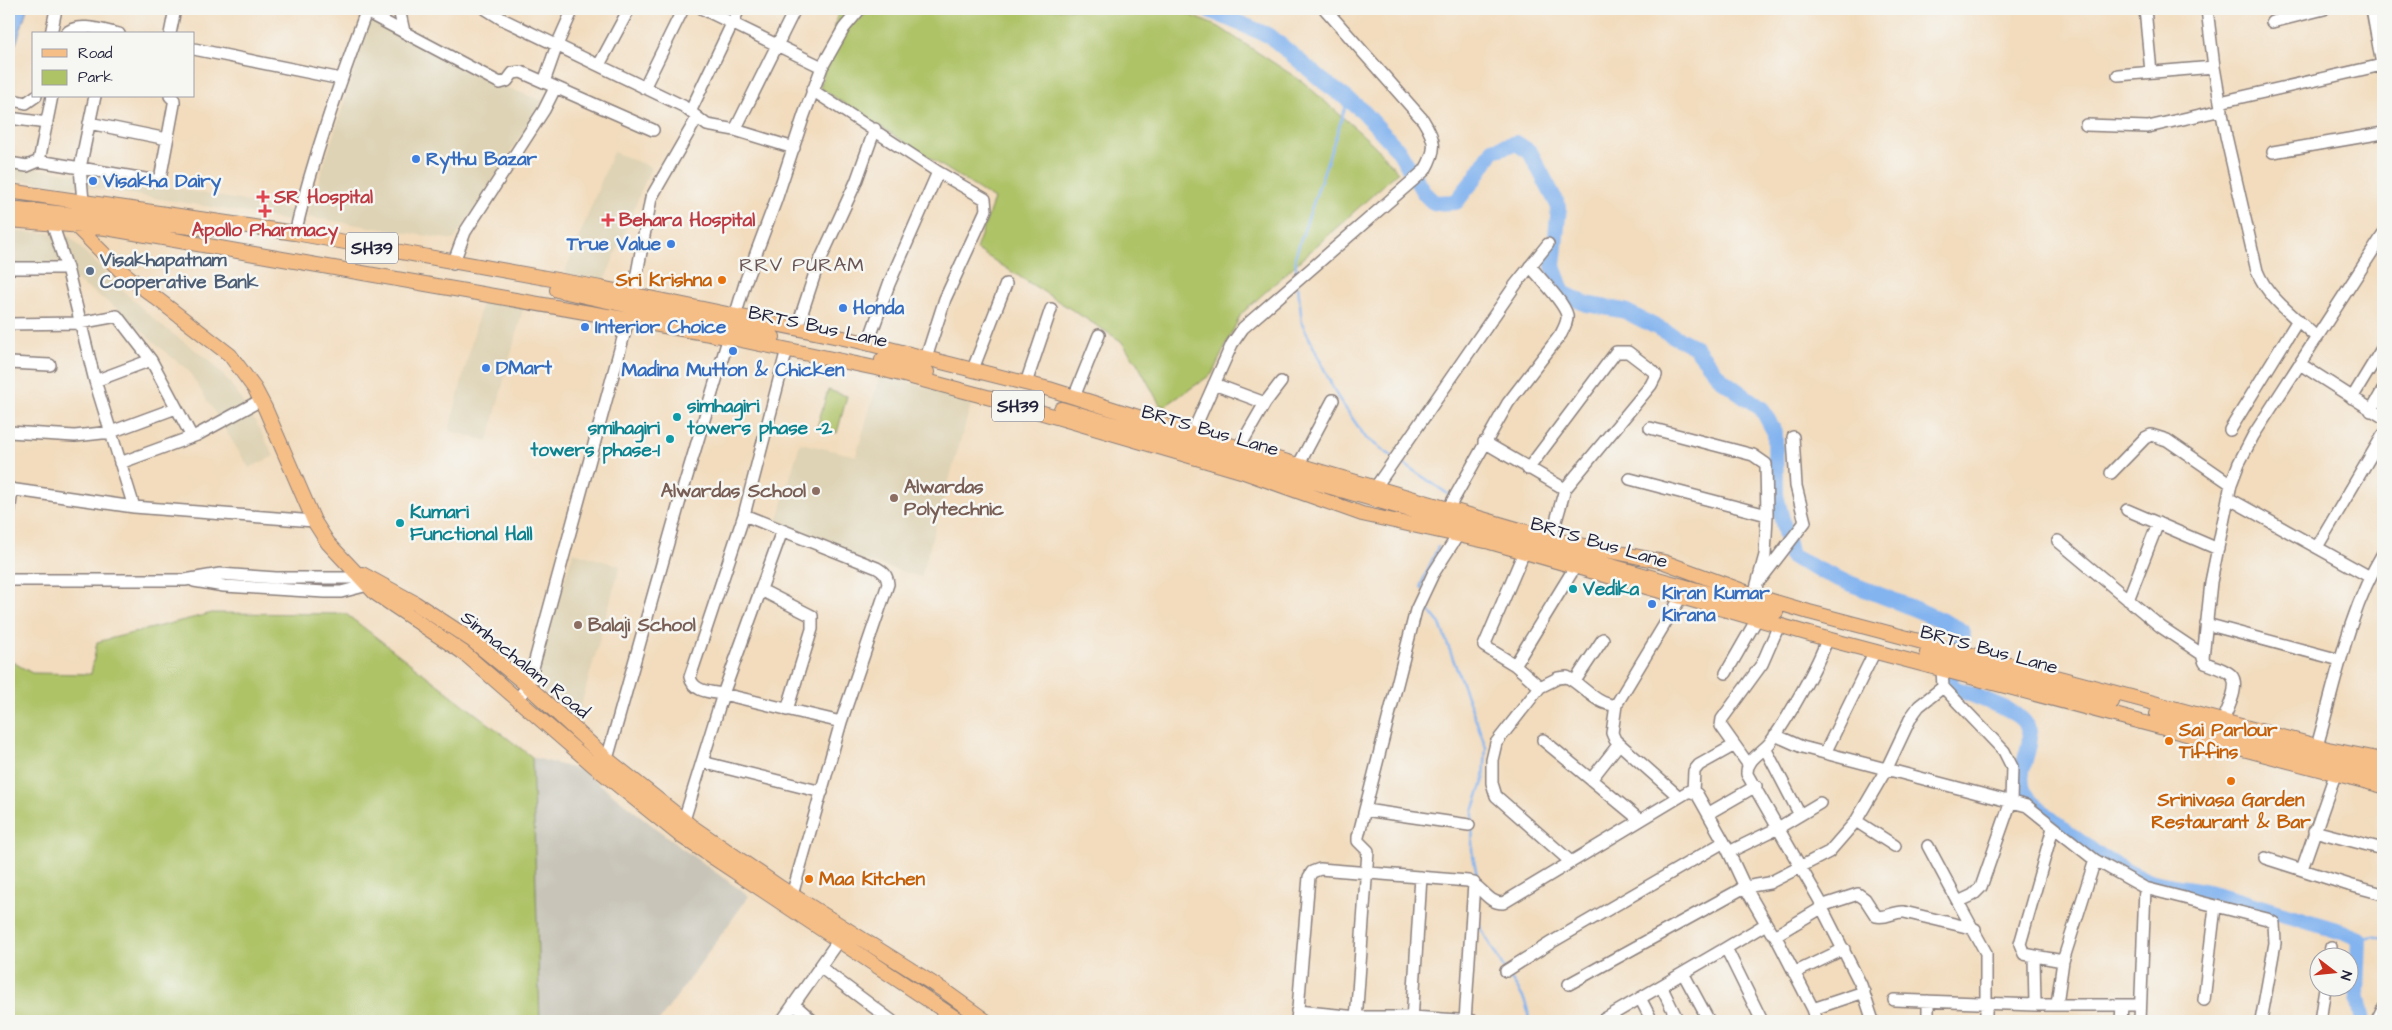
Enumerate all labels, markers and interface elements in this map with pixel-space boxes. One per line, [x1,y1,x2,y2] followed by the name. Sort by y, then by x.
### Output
[32,32,195,98] legend
[78,43,113,64] text: Road
[78,67,113,88] text: Park
[426,146,538,174] place label: Rythu Bazar
[410,153,422,165] marker: Rythu Bazar
[102,168,222,196] place label: Visakha Dairy
[87,175,99,187] marker: Visakha Dairy
[273,184,373,211] place label: SR Hospital
[256,190,270,204] marker: SR Hospital
[259,205,271,217] marker: Apollo Pharmacy
[619,207,755,234] place label: Behara Hospital
[601,213,615,227] marker: Behara Hospital
[192,217,339,245] place label: Apollo Pharmacy
[566,231,662,258] place label: True Value
[346,232,398,264] road number: SH39
[665,238,677,250] marker: True Value
[99,247,259,296] place label: Visakhapatnam Cooperative Bank
[739,251,865,279] district label: RRV PURAM
[84,265,96,277] marker: Visakhapatnam Cooperative Bank
[615,267,712,294] place label: Sri Krishna
[716,274,728,286] marker: Sri Krishna
[853,295,904,322] place label: Honda
[746,299,890,355] street label: BRTS Bus Lane
[837,302,849,314] marker: Honda
[595,314,727,341] place label: Interior Choice
[579,321,591,333] marker: Interior Choice
[727,345,739,357] marker: Madina Mutton & Chicken
[496,355,552,382] place label: DMart
[622,357,845,384] place label: Madina Mutton & Chicken
[480,362,492,374] marker: DMart
[992,391,1044,422] road number: SH39
[686,393,833,442] place label: simhagiri towers phase -2
[1138,399,1282,463] street label: BRTS Bus Lane
[671,411,683,423] marker: simhagiri towers phase -2
[530,415,661,464] place label: smihagiri towers phase-1
[664,433,676,445] marker: smihagiri towers phase-1
[904,474,1004,524] place label: Alwardas Polytechnic
[661,478,806,505] place label: Alwardas School
[810,485,822,497] marker: Alwardas School
[888,492,900,504] marker: Alwardas Polytechnic
[410,499,532,548] place label: Kumari Functional Hall
[1527,511,1671,575] street label: BRTS Bus Lane
[394,517,406,529] marker: Kumari Functional Hall
[1582,576,1639,603] place label: Vedika
[1662,580,1770,629] place label: Kiran Kumar Kirana
[1567,583,1579,595] marker: Vedika
[1646,598,1658,610] marker: Kiran Kumar Kirana
[455,605,595,726] street label: Simhachalam Road
[588,612,696,639] place label: Balaji School
[572,619,584,631] marker: Balaji School
[1917,619,2061,681] street label: BRTS Bus Lane
[2178,717,2278,766] place label: Sai Parlour Tiffins
[2163,735,2175,747] marker: Sai Parlour Tiffins
[2225,775,2237,787] marker: Srinivasa Garden Restaurant & Bar
[2151,787,2311,836] place label: Srinivasa Garden Restaurant & Bar
[819,866,925,893] place label: Maa Kitchen
[803,873,815,885] marker: Maa Kitchen
[2310,948,2360,998] north arrow
[2335,968,2356,982] text: N

